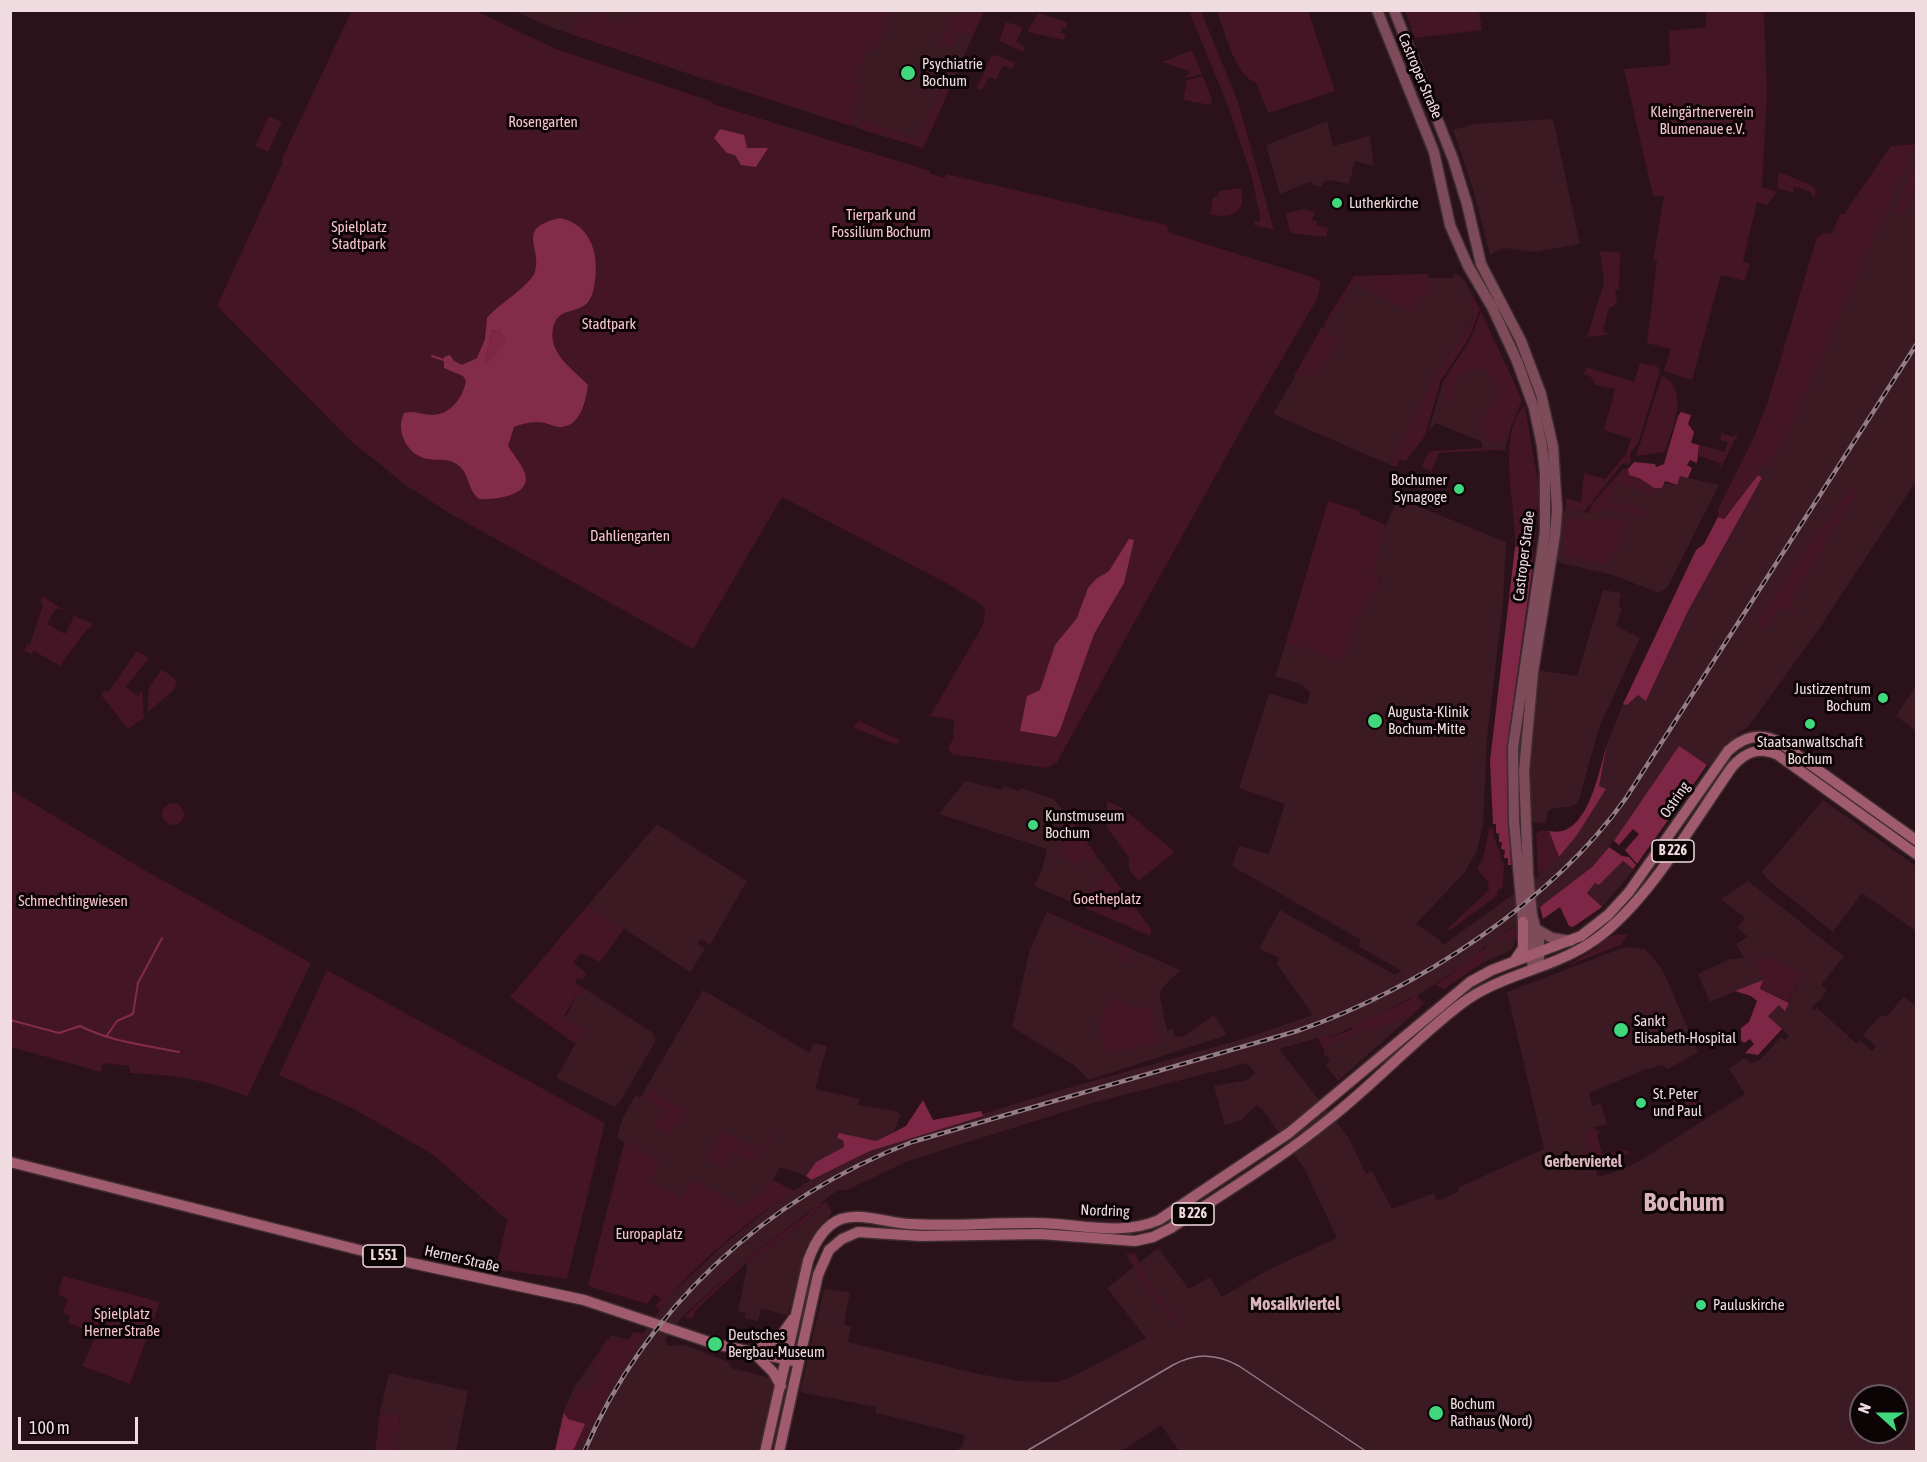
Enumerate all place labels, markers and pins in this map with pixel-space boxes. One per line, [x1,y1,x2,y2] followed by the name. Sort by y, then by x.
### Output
[922,55,983,90] place label: Psychiatrie Bochum
[899,64,917,82] marker: Psychiatrie Bochum
[1349,194,1419,212] place label: Lutherkirche
[1330,196,1344,210] marker: Lutherkirche
[1391,471,1447,506] place label: Bochumer Synagoge
[1452,482,1466,496] marker: Bochumer Synagoge
[1794,680,1871,715] place label: Justizzentrum Bochum
[1876,691,1890,705] marker: Justizzentrum Bochum
[1388,703,1469,738] place label: Augusta-Klinik Bochum-Mitte
[1366,712,1384,730] marker: Augusta-Klinik Bochum-Mitte
[1803,717,1817,731] marker: Staatsanwaltschaft Bochum
[1757,733,1863,768] place label: Staatsanwaltschaft Bochum
[1045,807,1125,842] place label: Kunstmuseum Bochum
[1026,818,1040,832] marker: Kunstmuseum Bochum
[1634,1012,1736,1047] place label: Sankt Elisabeth-Hospital
[1612,1021,1630,1039] marker: Sankt Elisabeth-Hospital
[1653,1085,1702,1120] place label: St. Peter und Paul
[1634,1096,1648,1110] marker: St. Peter und Paul
[1713,1296,1784,1314] place label: Pauluskirche
[1694,1298,1708,1312] marker: Pauluskirche
[728,1326,825,1361] place label: Deutsches Bergbau-Museum
[706,1335,724,1353] marker: Deutsches Bergbau-Museum
[1450,1395,1532,1430] place label: Bochum Rathaus (Nord)
[1427,1404,1445,1422] marker: Bochum Rathaus (Nord)

